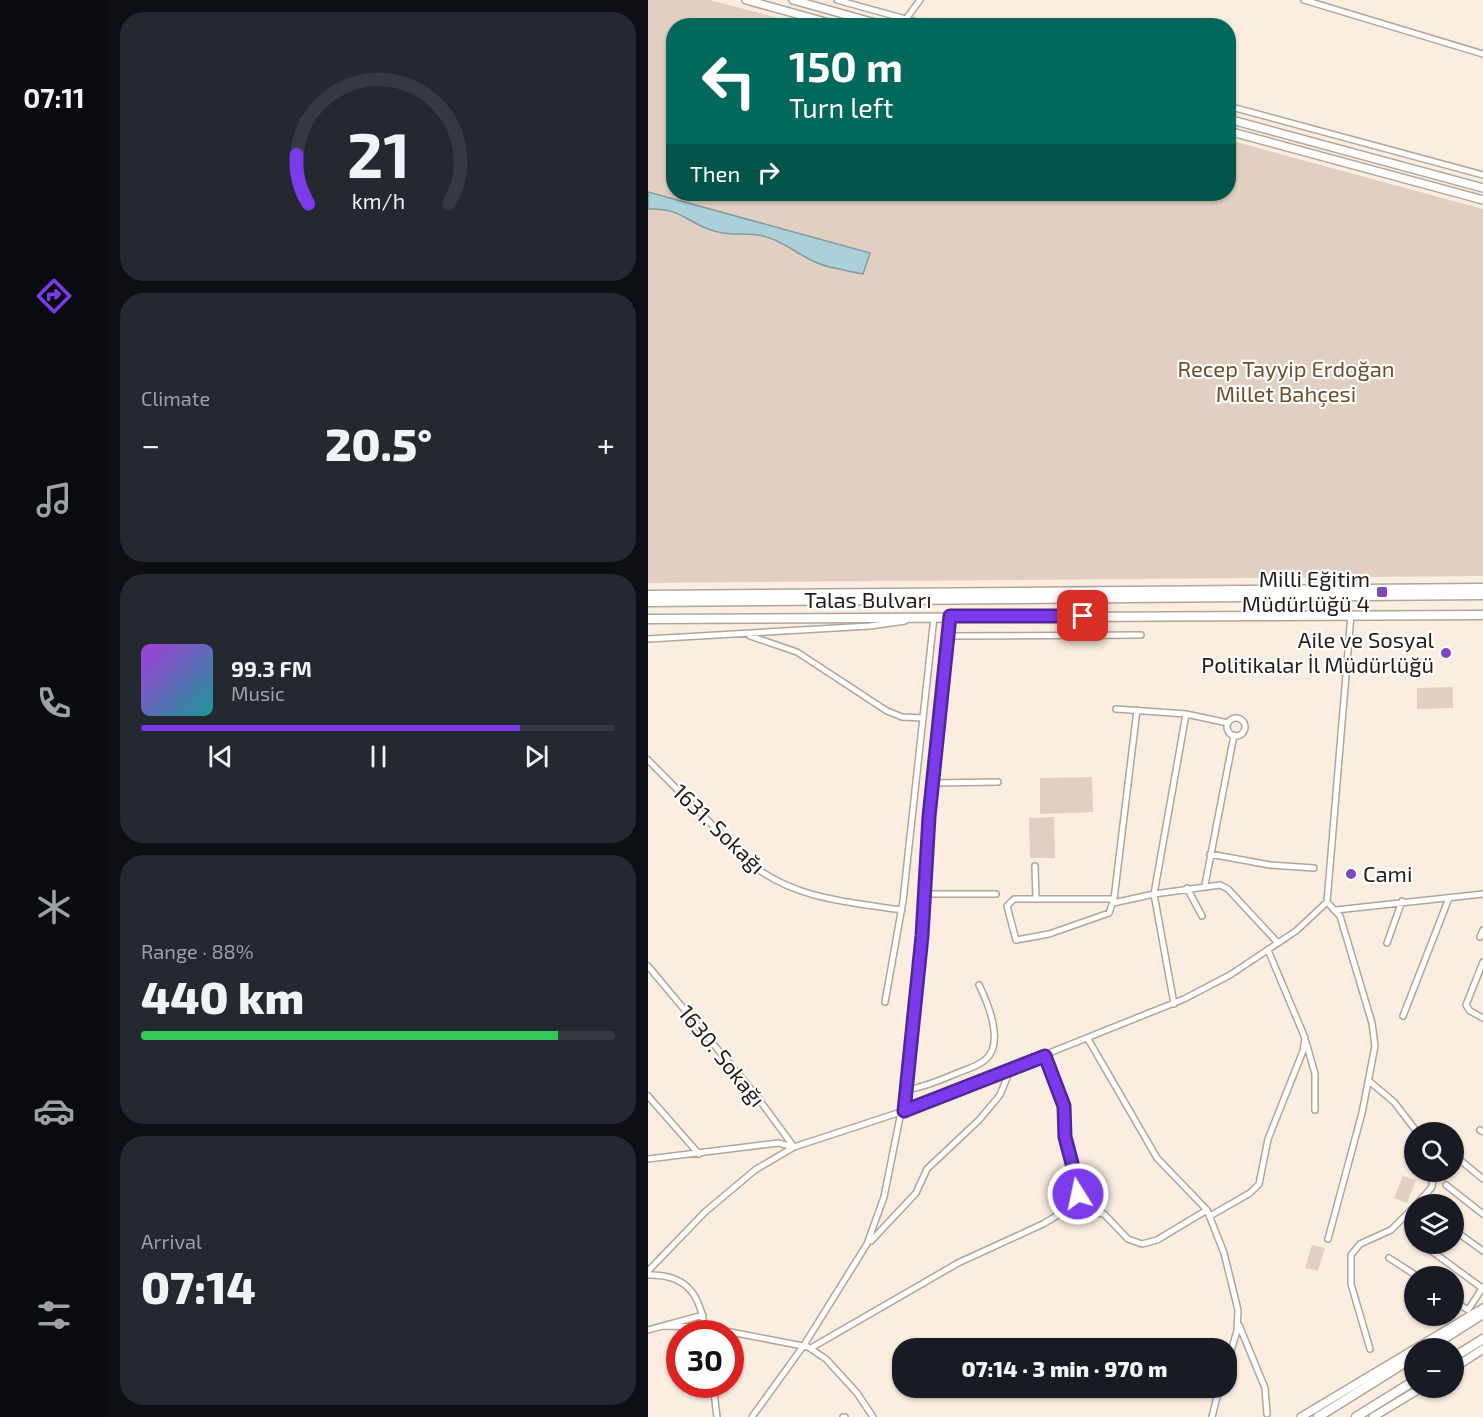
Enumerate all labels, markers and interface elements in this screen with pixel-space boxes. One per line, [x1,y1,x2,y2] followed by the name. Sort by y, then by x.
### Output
[789,40,903,90] text: 150 m
[690,42,768,120] icon: left
[23,81,85,113] text: 07:11
[789,91,893,123] text: Turn left
[346,116,410,191] text: 21
[752,156,785,189] icon: right
[690,160,740,186] text: Then
[351,188,405,213] text: km/h
[33,275,75,317] icon: directions
[1177,355,1395,408] park label: Recep Tayyip Erdoğan Millet Bahçesi
[141,386,210,410] text: Climate
[325,416,432,470] text: 20.5°
[141,424,160,464] text: −
[597,424,615,464] text: +
[33,479,75,521] icon: music
[1242,565,1370,616] place label: Milli Eğitim Müdürlüğü 4
[1375,585,1389,599] marker: Milli Eğitim Müdürlüğü 4
[804,586,932,612] street label: Talas Bulvarı
[1057,590,1108,641] pin
[1066,599,1099,632] icon: arrive
[1201,626,1434,677] place label: Aile ve Sosyal Politikalar İl Müdürlüğü
[1439,646,1453,660] marker: Aile ve Sosyal Politikalar İl Müdürlüğü
[231,655,312,681] text: 99.3 FM
[231,681,285,705] text: Music
[33,682,75,724] icon: phone
[204,740,237,773] icon: previous
[362,740,395,773] icon: pause
[520,740,553,773] icon: next
[668,778,771,879] street label: 1631. Sokağı
[1363,860,1412,886] place label: Cami
[1344,867,1358,881] marker: Cami
[33,886,75,928] icon: climate
[141,939,254,963] text: Range · 88%
[141,969,304,1023] text: 440 km
[674,1000,771,1111] street label: 1630. Sokağı
[33,1090,75,1132] icon: car
[1404,1122,1464,1398] map controls
[1404,1122,1464,1182] button: search
[1046,1162,1110,1226] position arrow
[1404,1194,1464,1254] button: layers
[141,1229,202,1253] text: Arrival
[141,1259,256,1313] text: 07:14
[1404,1266,1464,1326] button: +
[33,1294,75,1336] icon: filters
[666,1320,744,1398] speed limit sign: 30
[1404,1338,1464,1398] button: −
[961,1355,1168,1381] text: 07:14 · 3 min · 970 m

